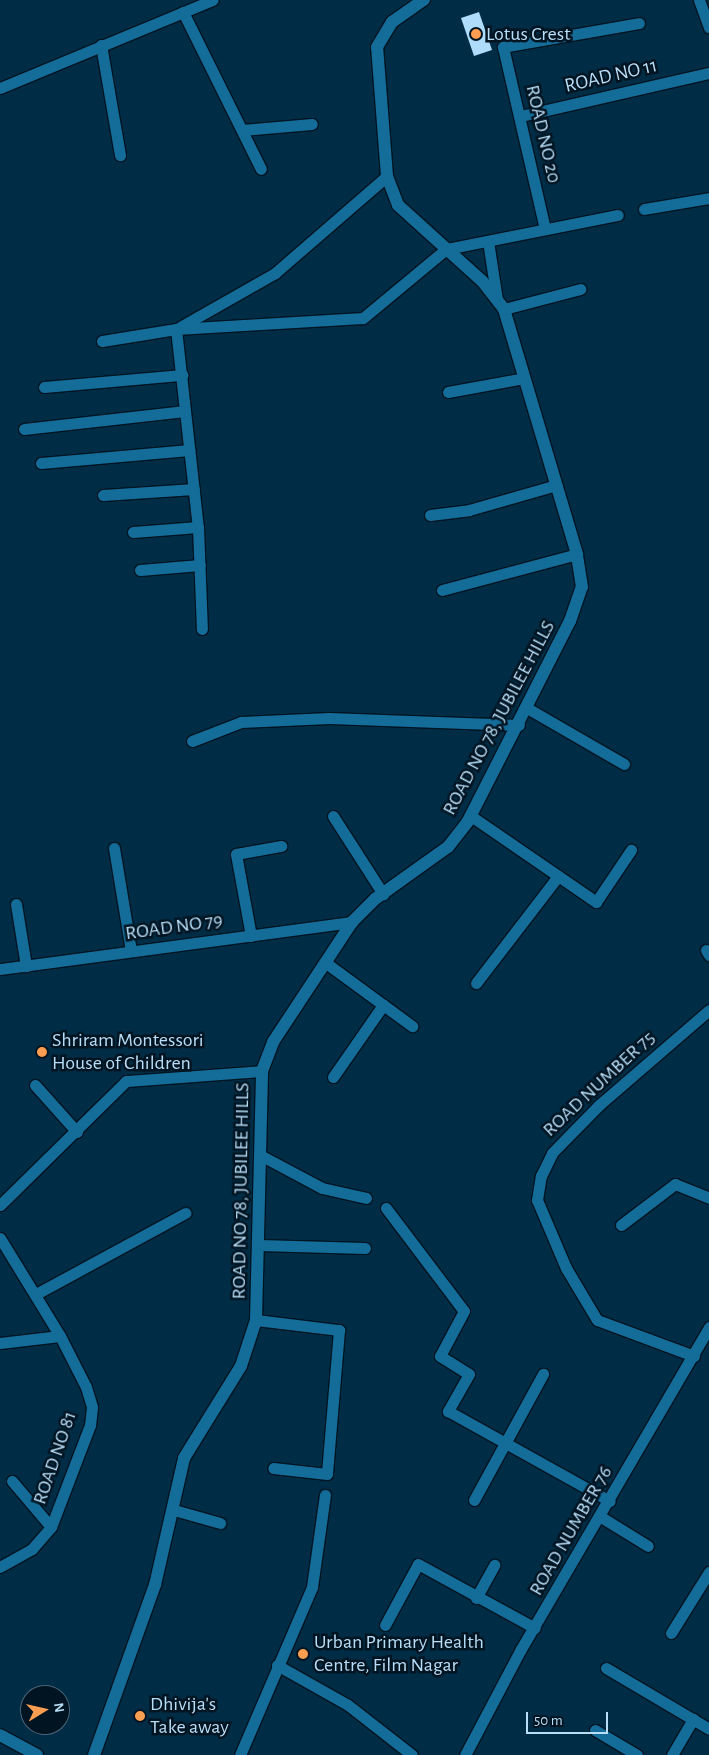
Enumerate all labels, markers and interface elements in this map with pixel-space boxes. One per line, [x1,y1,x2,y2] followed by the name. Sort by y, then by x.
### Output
[486,22,571,46] place label: Lotus Crest
[470,28,482,40] marker: Lotus Crest
[562,54,660,98] street label: ROAD NO 11
[520,83,566,185] street label: ROAD NO 20
[437,617,561,819] street label: ROAD NO 78, JUBILEE HILLS
[124,908,224,946] street label: ROAD NO 79
[538,1026,660,1142] street label: ROAD NUMBER 75
[52,1028,204,1075] place label: Shriram Montessori House of Children
[36,1046,48,1058] marker: Shriram Montessori House of Children
[227,1082,255,1300] street label: ROAD NO 78, JUBILEE HILLS
[28,1408,82,1508] street label: ROAD NO 81
[524,1462,618,1600] street label: ROAD NUMBER 76
[314,1630,484,1677] place label: Urban Primary Health Centre, Film Nagar
[296,1647,310,1661] marker: Urban Primary Health Centre, Film Nagar
[20,1685,70,1735] north arrow
[150,1692,229,1739] place label: Dhivija's Take away
[51,1702,67,1714] text: N
[529,1702,612,1734] scale bar
[134,1710,146,1722] marker: Dhivija's Take away
[534,1713,563,1728] text: 50 m

